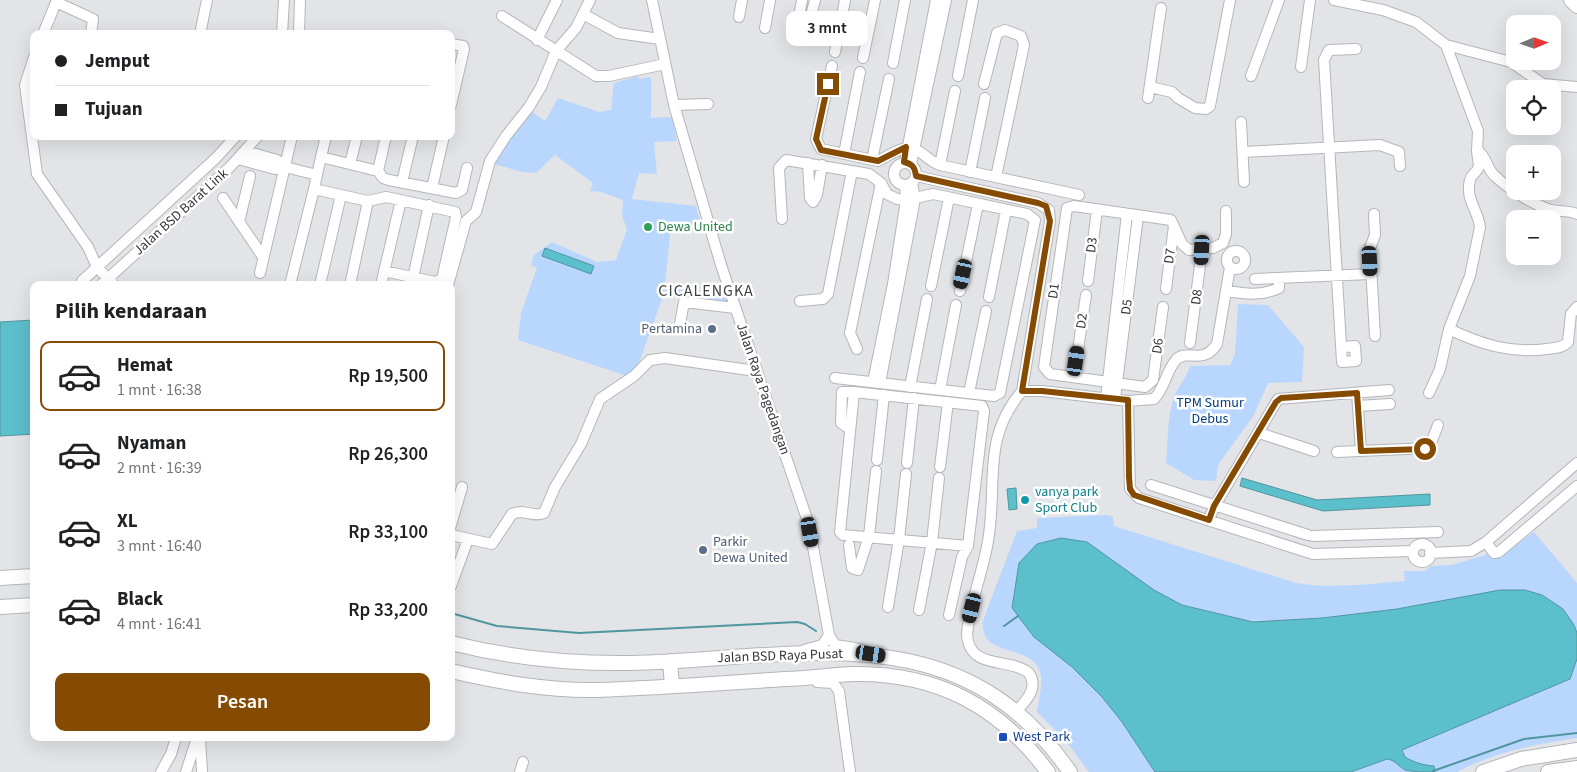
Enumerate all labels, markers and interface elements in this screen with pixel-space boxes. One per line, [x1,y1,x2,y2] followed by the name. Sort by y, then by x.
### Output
[787,12,869,46] callout: 3 mnt
[1506,15,1561,70] north arrow
[1506,15,1561,265] map controls
[807,17,847,39] text: 3 mnt
[85,48,150,75] text: Jemput
[817,73,839,95] route end
[1506,80,1561,135] button: locate
[85,96,143,123] text: Tujuan
[1506,145,1561,200] button: +
[129,164,233,260] street label: Jalan BSD Barat Link
[1506,210,1561,265] button: −
[658,217,733,237] place label: Dewa United
[642,221,654,233] marker: Dewa United
[1193,235,1210,265] car
[1081,236,1103,254] street label: D3
[1361,246,1378,276] car
[1159,247,1181,265] street label: D7
[952,258,973,290] car
[658,280,754,302] district label: CICALENGKA
[1043,282,1065,300] street label: D1
[1186,288,1208,306] street label: D8
[55,295,207,327] text: Pilih kendaraan
[1116,298,1138,316] street label: D5
[1071,312,1093,330] street label: D2
[641,319,702,339] place label: Pertamina
[731,320,795,458] street label: Jalan Raya Pagedangan
[706,323,718,335] marker: Pertamina
[1147,337,1169,355] street label: D6
[1066,345,1085,377] car
[117,352,173,379] text: Hemat
[57,354,102,399] icon: car
[348,363,428,390] text: Rp 19,500
[117,379,202,401] text: 1 mnt · 16:38
[1176,393,1244,429] park label: TPM Sumur Debus
[117,430,186,457] text: Nyaman
[57,432,102,477] icon: car
[1414,438,1436,460] route start
[348,441,428,468] text: Rp 26,300
[117,457,202,479] text: 2 mnt · 16:39
[1035,482,1099,518] place label: vanya park Sport Club
[1019,494,1031,506] marker: vanya park Sport Club
[117,508,138,535] text: XL
[57,510,102,555] icon: car
[800,516,819,548] car
[348,519,428,546] text: Rp 33,100
[713,532,788,568] place label: Parkir Dewa United
[117,535,202,557] text: 3 mnt · 16:40
[697,544,709,556] marker: Parkir Dewa United
[117,586,163,613] text: Black
[57,588,102,633] icon: car
[961,592,982,624] car
[348,597,428,624] text: Rp 33,200
[117,613,202,635] text: 4 mnt · 16:41
[717,644,844,668] street label: Jalan BSD Raya Pusat
[855,644,886,664] car
[55,673,430,731] button: Pesan
[1013,727,1070,747] place label: West Park
[997,731,1009,743] marker: West Park

